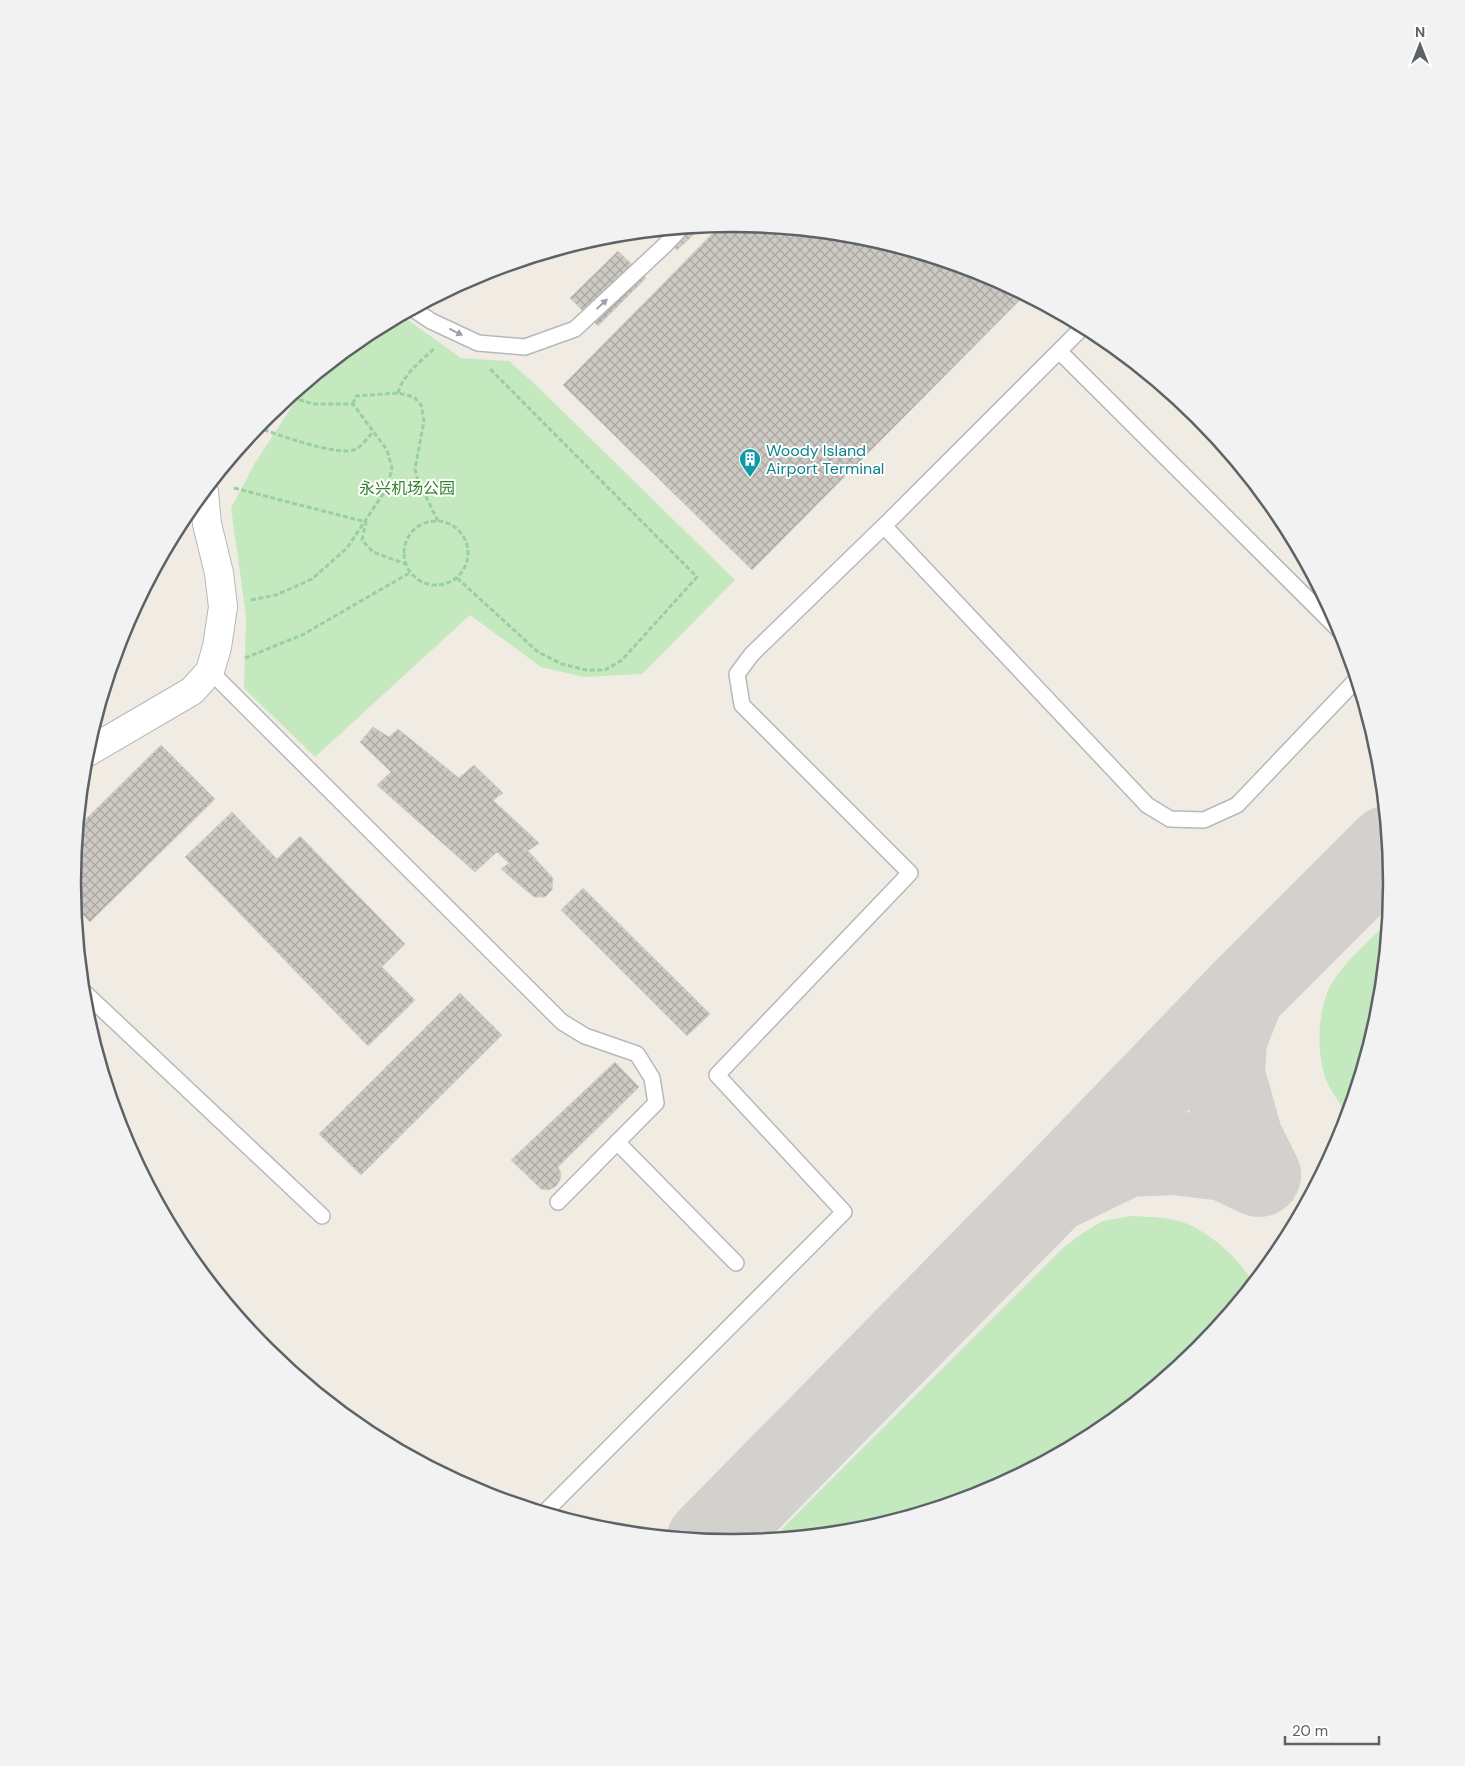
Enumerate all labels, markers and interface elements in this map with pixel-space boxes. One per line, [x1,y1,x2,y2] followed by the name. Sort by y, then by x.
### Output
[1395,20,1445,70] north arrow
[1415,23,1425,41] text: N
[596,298,608,310] one-way arrow
[449,329,463,337] one-way arrow
[766,440,884,479] place label: Woody Island Airport Terminal
[738,447,762,478] building icon: Woody Island Airport Terminal
[359,478,455,499] park label: 永兴机场公园
[1285,1714,1379,1746] scale bar
[1292,1721,1328,1741] text: 20 m

